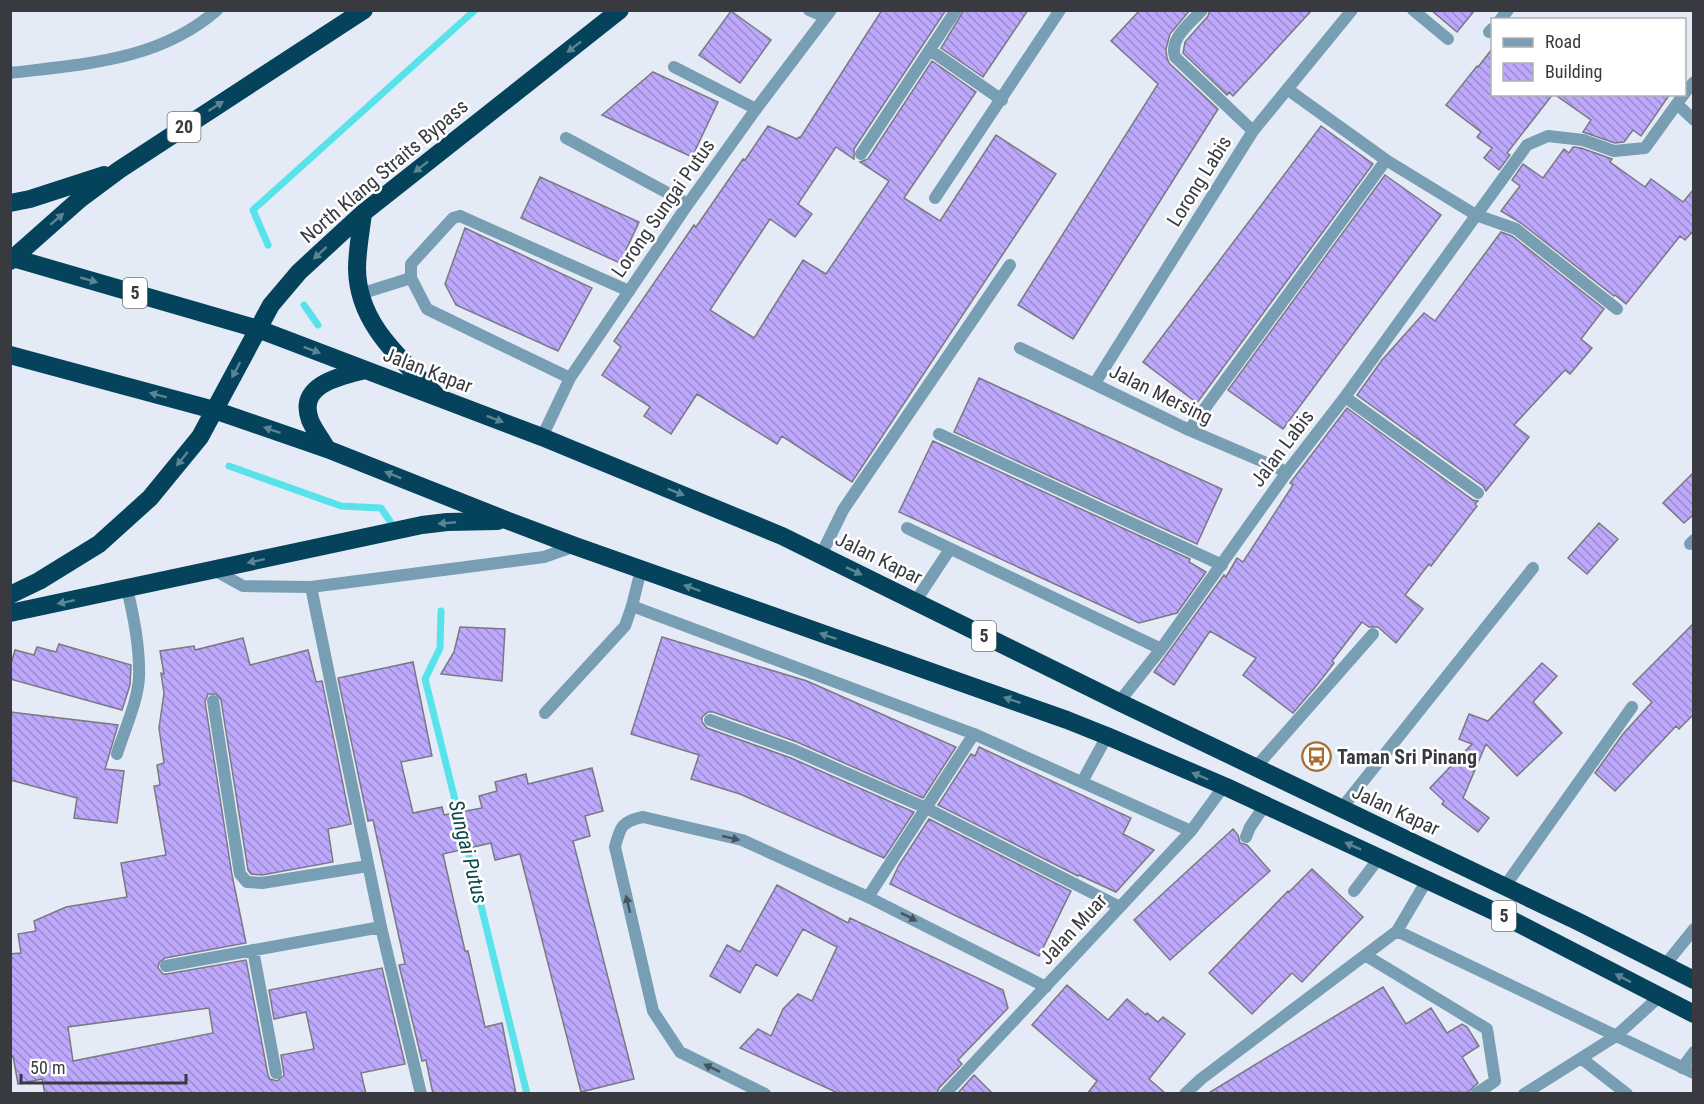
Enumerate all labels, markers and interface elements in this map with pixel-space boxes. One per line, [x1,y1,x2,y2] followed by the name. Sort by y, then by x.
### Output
[1491,18,1686,96] legend
[1545,31,1581,52] text: Road
[566,40,582,53] one-way arrow
[1545,61,1602,82] text: Building
[295,94,473,248] street label: North Klang Straits Bypass
[208,101,224,112] one-way arrow
[168,112,201,142] road number: 20
[1162,131,1236,231] street label: Lorong Labis
[606,134,720,282] street label: Lorong Sungai Putus
[413,161,428,173] one-way arrow
[49,213,64,226] one-way arrow
[313,246,328,259] one-way arrow
[81,276,99,285] one-way arrow
[123,278,147,308] road number: 5
[380,342,476,398] street label: Jalan Kapar
[304,345,322,355] one-way arrow
[1106,359,1216,429] street label: Jalan Mersing
[231,362,241,379] one-way arrow
[149,390,167,399] one-way arrow
[1245,405,1319,491] street label: Jalan Labis
[486,415,504,424] one-way arrow
[263,425,281,435] one-way arrow
[176,451,189,466] one-way arrow
[384,470,402,479] one-way arrow
[667,487,685,497] one-way arrow
[438,518,457,527] one-way arrow
[832,527,926,589] street label: Jalan Kapar
[247,557,266,566] one-way arrow
[845,567,862,576] one-way arrow
[683,583,701,592] one-way arrow
[56,598,75,607] one-way arrow
[972,621,996,651] road number: 5
[819,631,837,641] one-way arrow
[1003,695,1021,705] one-way arrow
[1300,741,1332,773] bus stop icon: Taman Sri Pinang
[1337,745,1477,769] place label: Taman Sri Pinang
[1191,771,1209,780] one-way arrow
[1348,779,1444,841] street label: Jalan Kapar
[444,798,492,906] water label: Sungai Putus
[722,833,740,843] one-way arrow
[1344,841,1362,851] one-way arrow
[1034,889,1112,969] street label: Jalan Muar
[623,894,632,913] one-way arrow
[1492,901,1516,931] road number: 5
[900,912,917,922] one-way arrow
[1614,973,1631,983] one-way arrow
[21,1047,186,1085] scale bar
[30,1057,65,1078] text: 50 m
[704,1063,721,1073] one-way arrow

